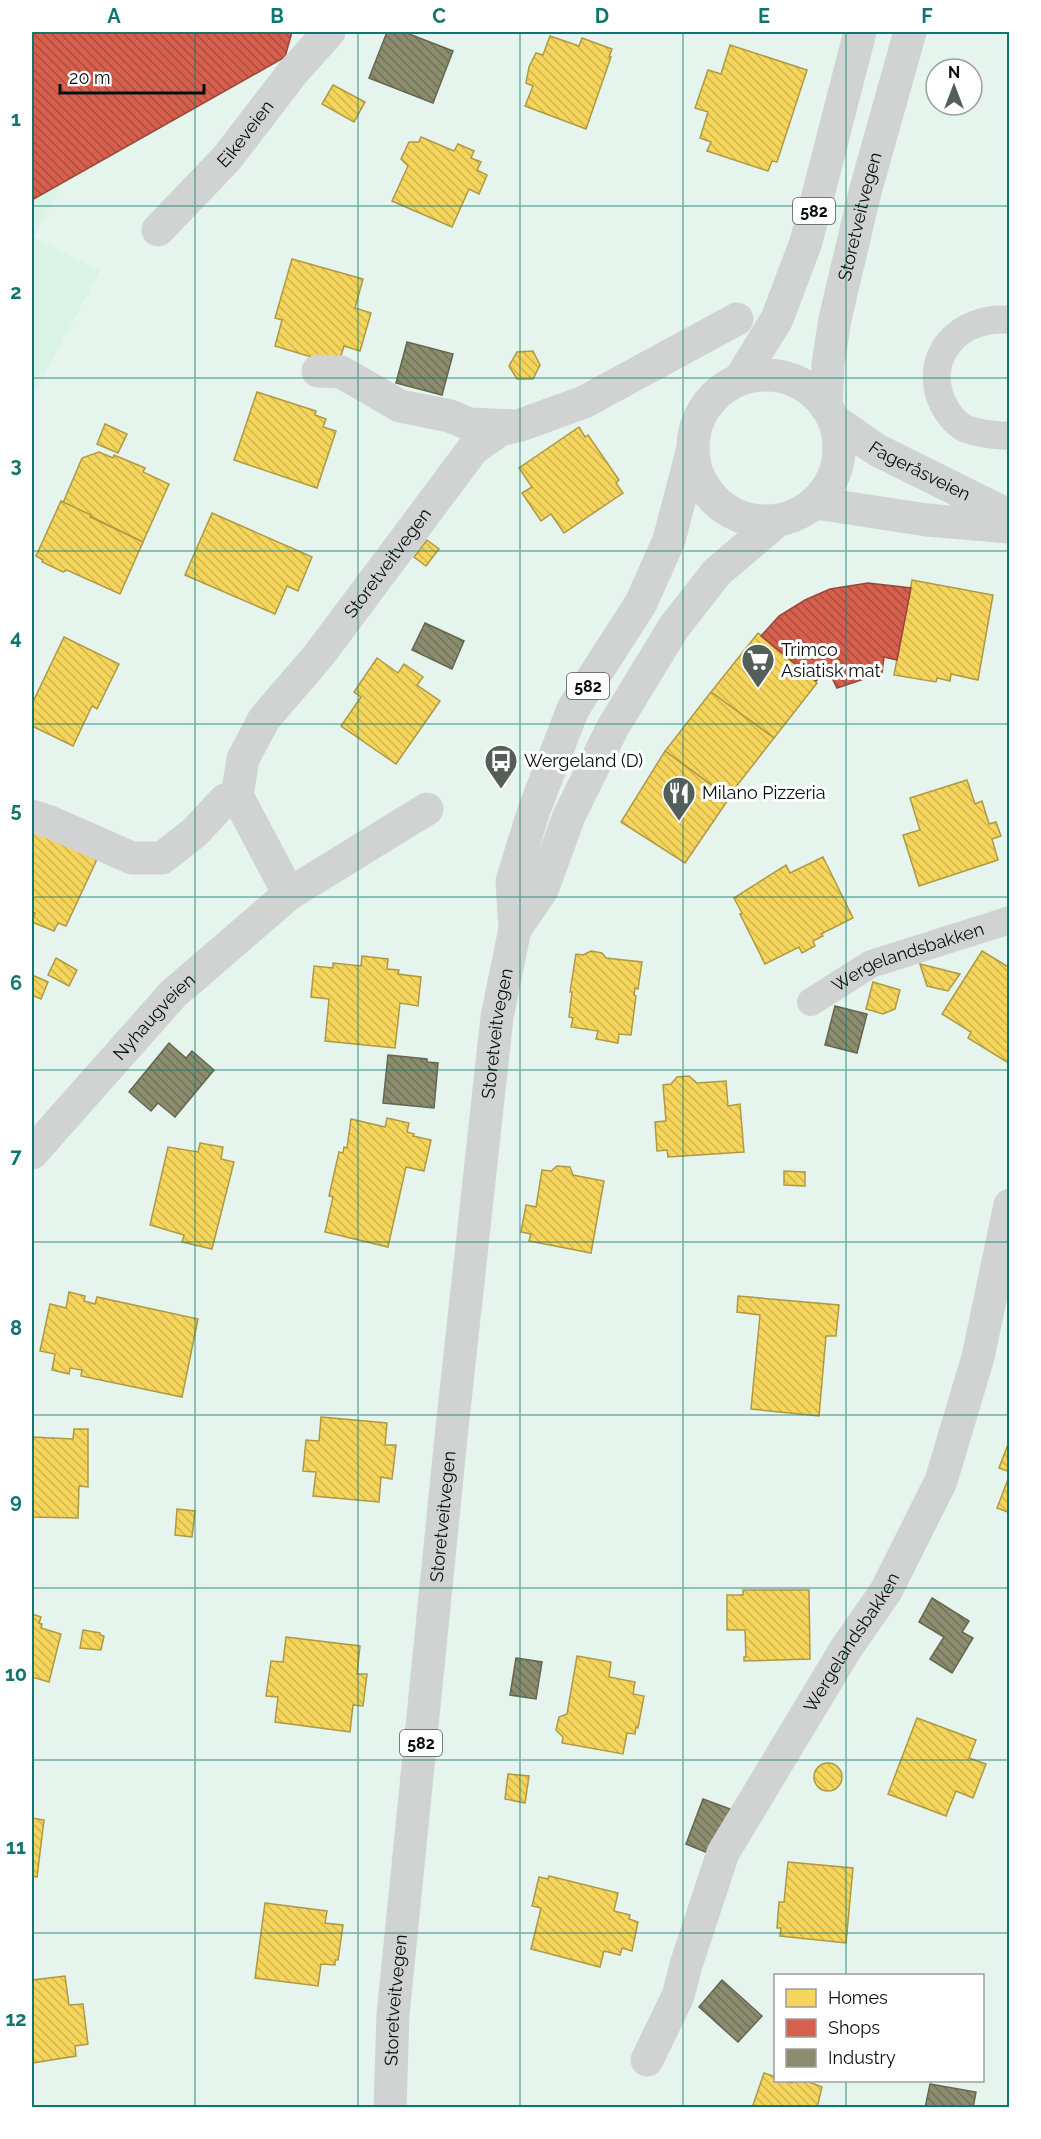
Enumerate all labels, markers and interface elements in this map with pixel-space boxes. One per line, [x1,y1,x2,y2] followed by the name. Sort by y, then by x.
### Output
[107,4,121,28] text: A
[270,4,284,28] text: B
[432,4,446,28] text: C
[595,4,609,28] text: D
[758,4,770,28] text: E
[921,4,933,28] text: F
[60,57,204,95] scale bar
[924,57,984,117] north arrow
[948,63,960,82] text: N
[69,67,111,88] text: 20 m
[213,96,277,172] street label: Eikeveien
[11,107,21,131] text: 1
[833,150,886,283] street label: Storetveitvegen
[793,198,835,224] road number: 582
[10,280,22,304] text: 2
[865,437,974,505] street label: Fageråsveien
[10,453,22,477] text: 3
[340,504,435,622] street label: Storetveitvegen
[10,625,22,649] text: 4
[781,639,880,681] place label: Trimco Asiatisk mat
[740,642,776,689] supermarket icon: Trimco Asiatisk mat
[567,673,609,699] road number: 582
[483,743,519,790] bus stop icon: Wergeland (D)
[524,750,643,771] place label: Wergeland (D)
[661,775,697,822] restaurant icon: Milano Pizzeria
[702,782,825,803] place label: Milano Pizzeria
[10,798,22,822] text: 5
[828,918,986,996] street label: Wergelandsbakken
[477,966,517,1100] street label: Storetveitvegen
[108,969,199,1064] street label: Nyhaugveien
[10,971,22,995] text: 6
[10,1144,22,1168] text: 7
[10,1316,22,1340] text: 8
[425,1450,460,1583] street label: Storetveitvegen
[10,1489,22,1513] text: 9
[799,1569,903,1716] street label: Wergelandsbakken
[5,1662,27,1686] text: 10
[400,1730,442,1756] road number: 582
[6,1835,26,1859] text: 11
[380,1933,411,2066] street label: Storetveitvegen
[774,1974,984,2082] legend
[828,1987,888,2008] text: Homes
[5,2007,27,2031] text: 12
[828,2017,880,2038] text: Shops
[828,2047,896,2068] text: Industry

